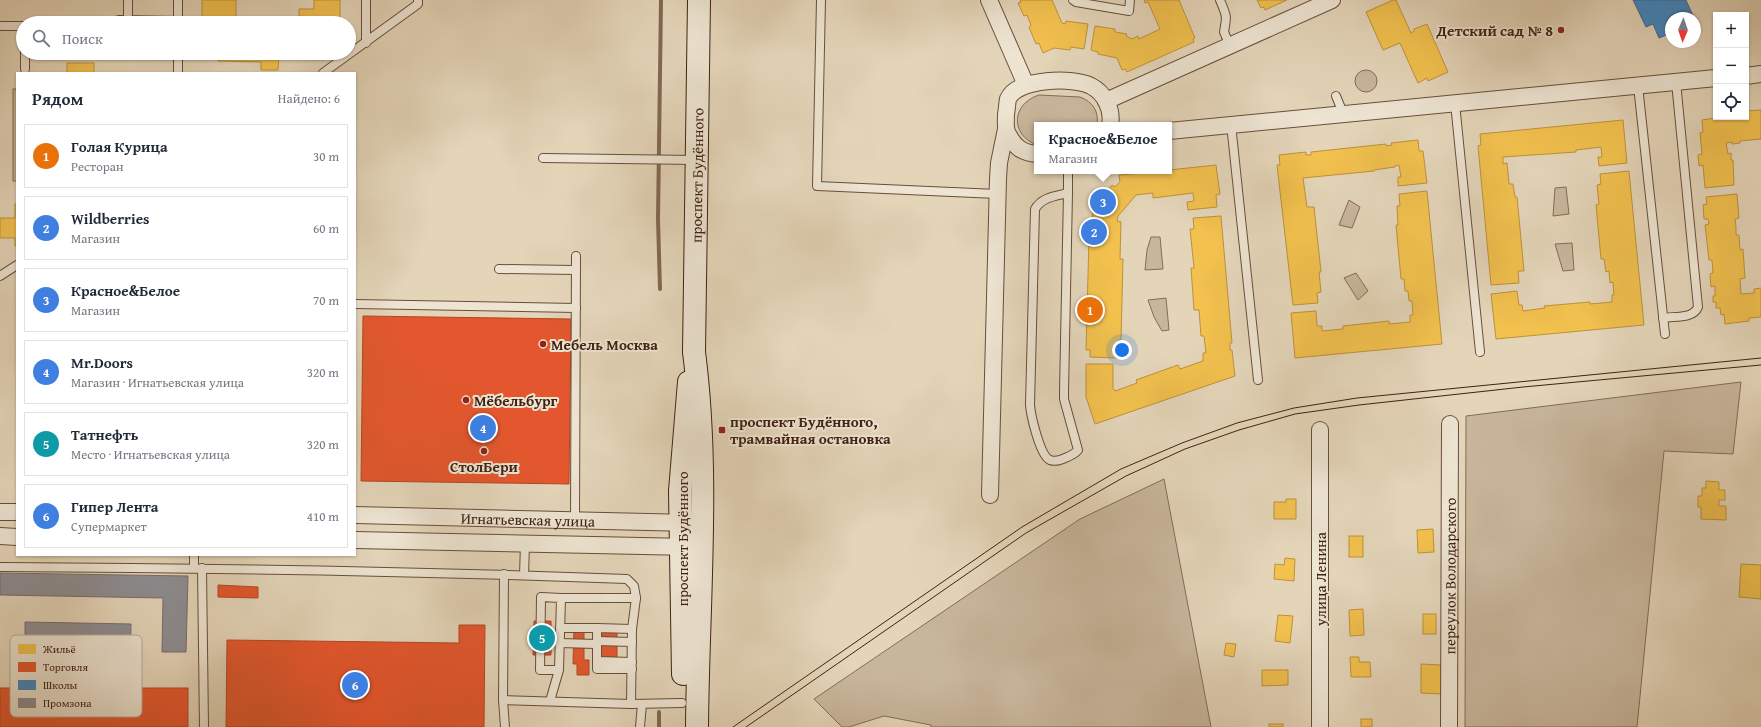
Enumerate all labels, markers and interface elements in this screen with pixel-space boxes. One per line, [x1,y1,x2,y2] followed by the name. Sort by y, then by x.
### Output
[1665,12,1701,48] north arrow
[1713,12,1749,120] map controls
[1713,12,1749,48] button: +
[16,16,356,60] search box
[1436,20,1553,41] place label: Детский сад № 8
[1556,25,1566,35] marker: Детский сад № 8
[30,27,52,49] icon: search
[62,28,103,49] text: Поиск
[1713,48,1749,84] button: −
[1713,84,1749,120] button: locate
[32,86,83,111] text: Рядом
[278,89,340,108] text: Найдено: 6
[685,107,708,243] street label: проспект Будённого
[1034,122,1172,174] popup
[1048,128,1158,149] text: Красное&Белое
[71,136,168,157] text: Голая Курица
[43,147,49,166] text: 1
[313,147,339,166] text: 30 m
[1048,149,1097,168] text: Магазин
[71,157,124,176] text: Ресторан
[1090,187,1116,217] pin: 3
[71,208,149,229] text: Wildberries
[1081,217,1107,247] pin: 2
[43,219,49,238] text: 2
[313,219,339,238] text: 60 m
[71,229,120,248] text: Магазин
[71,280,180,301] text: Красное&Белое
[43,291,49,310] text: 3
[313,291,339,310] text: 70 m
[1077,295,1103,325] pin: 1
[71,301,120,320] text: Магазин
[551,334,658,355] place label: Мебель Москва
[538,339,548,349] marker: Мебель Москва
[1112,340,1132,360] your location
[71,352,133,373] text: Mr.Doors
[43,363,49,382] text: 4
[307,363,339,382] text: 320 m
[71,373,244,392] text: Магазин · Игнатьевская улица
[474,390,558,411] place label: Мёбельбург
[461,395,471,405] marker: Мёбельбург
[730,411,891,449] place label: проспект Будённого, трамвайная остановка
[470,413,496,443] pin: 4
[71,424,138,445] text: Татнефть
[717,425,727,435] marker: проспект Будённого, трамвайная остановка
[43,435,49,454] text: 5
[307,435,339,454] text: 320 m
[71,445,230,464] text: Место · Игнатьевская улица
[479,446,489,456] marker: СтолБери
[450,456,519,477] place label: СтолБери
[672,471,693,607] street label: проспект Будённого
[71,496,159,517] text: Гипер Лента
[1439,497,1460,655] street label: переулок Володарского
[43,507,49,526] text: 6
[307,507,339,526] text: 410 m
[461,507,596,531] street label: Игнатьевская улица
[71,517,147,536] text: Супермаркет
[1310,531,1331,627] street label: улица Ленина
[529,623,555,653] pin: 5
[10,635,142,717] legend
[42,641,76,657] text: Жильё
[43,659,88,675] text: Торговля
[342,670,368,700] pin: 6
[43,677,78,693] text: Школы
[43,695,92,711] text: Промзона

